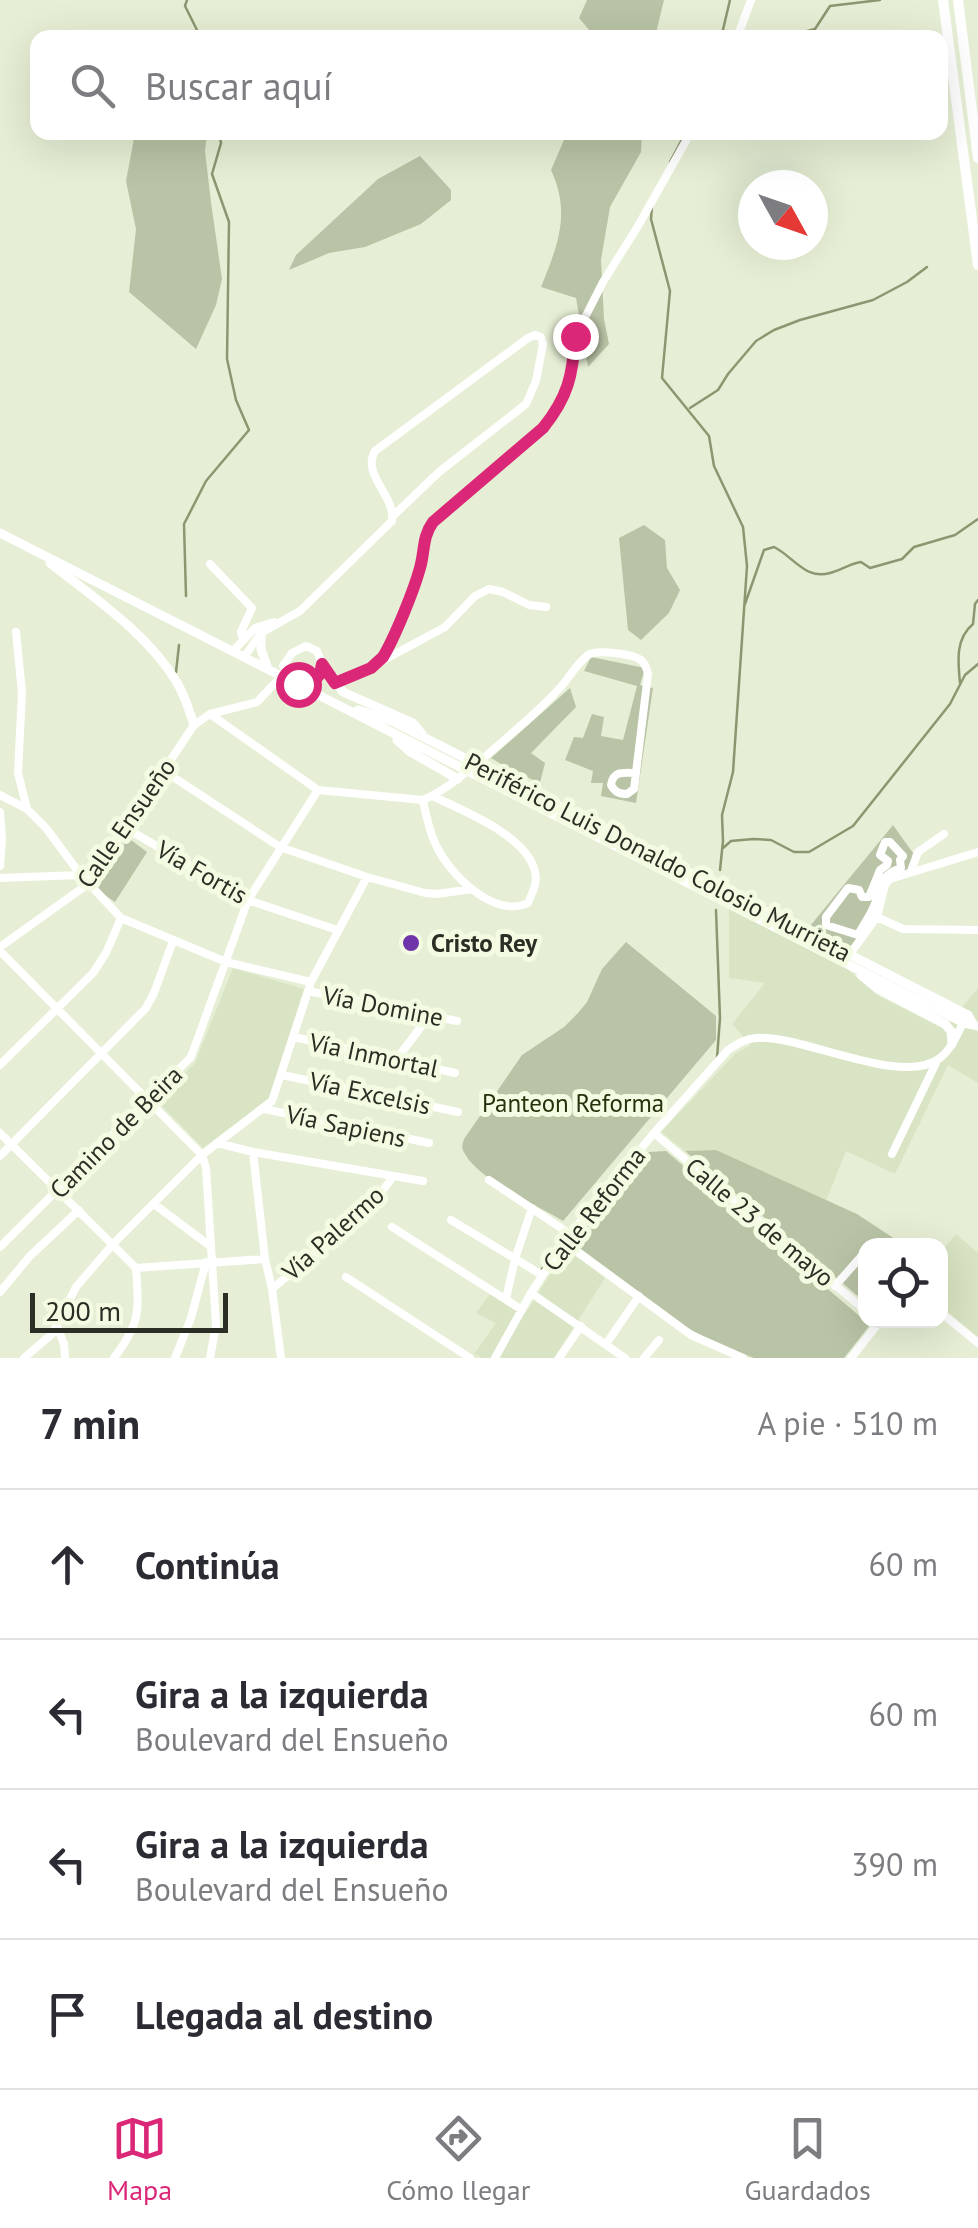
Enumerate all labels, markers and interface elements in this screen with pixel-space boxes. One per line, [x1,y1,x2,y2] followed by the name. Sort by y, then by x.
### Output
[30,30,948,140] search box
[65,58,120,113] icon: search
[145,61,333,110] text: Buscar aquí
[738,170,828,260] north arrow
[553,314,599,360] route end
[276,662,322,708] route start
[460,745,856,969] street label: Periférico Luis Donaldo Colosio Murrieta
[70,752,182,894] street label: Calle Ensueño
[150,833,253,911] street label: Vía Fortis
[431,927,538,959] place label: Cristo Rey
[400,932,422,954] marker: Cristo Rey
[319,978,446,1033] street label: Vía Domine
[306,1026,442,1084] street label: Vía Inmortal
[43,1059,189,1205] street label: Camino de Beira
[306,1064,433,1121] street label: Vía Excelsis
[482,1087,664,1119] park label: Panteon Reforma
[282,1097,409,1154] street label: Vía Sapiens
[536,1140,652,1278] street label: Calle Reforma
[679,1150,841,1294] street label: Calle 23 de mayo
[275,1179,391,1288] street label: Vía Palermo
[858,1238,948,1328] map controls
[858,1238,948,1328] button: locate
[30,1288,228,1332] scale bar
[45,1292,121,1329] text: 200 m
[40,1396,140,1451] text: 7 min
[757,1402,938,1444] text: A pie · 510 m
[40,1537,95,1592] icon: ahead
[135,1540,279,1589] text: Continúa
[869,1543,938,1585] text: 60 m
[135,1669,429,1718] text: Gira a la izquierda
[40,1687,95,1742] icon: left
[869,1693,938,1735] text: 60 m
[135,1718,449,1760] text: Boulevard del Ensueño
[135,1819,429,1868] text: Gira a la izquierda
[40,1837,95,1892] icon: left
[851,1843,938,1885] text: 390 m
[135,1868,449,1910] text: Boulevard del Ensueño
[40,1987,95,2042] icon: arrive
[135,1990,433,2039] text: Llegada al destino
[107,2111,172,2208] tab: Mapa
[386,2111,530,2208] tab: Cómo llegar
[744,2111,871,2208] tab: Guardados

